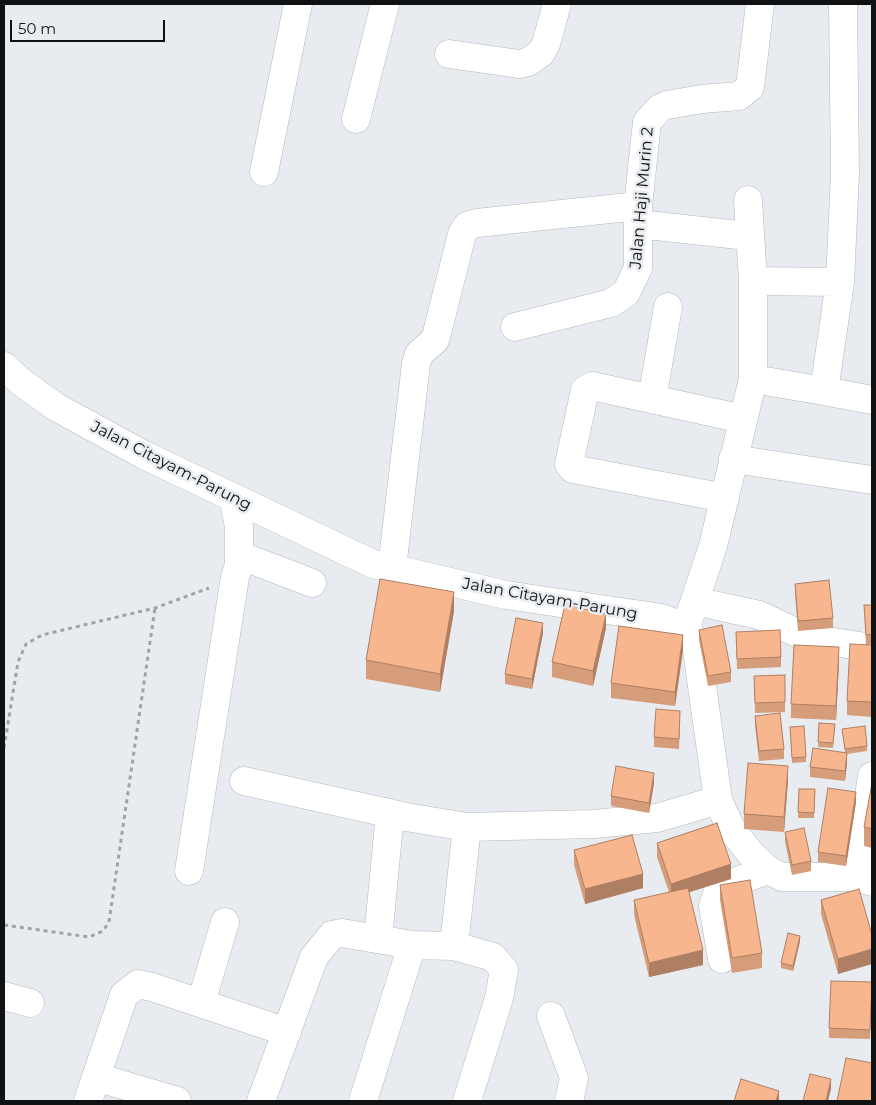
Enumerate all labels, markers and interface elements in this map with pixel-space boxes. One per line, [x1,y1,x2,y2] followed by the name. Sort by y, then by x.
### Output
[12,10,168,42] scale bar
[18,19,56,38] text: 50 m
[626,126,658,270] street label: Jalan Haji Murin 2
[88,417,254,515] street label: Jalan Citayam-Parung
[461,574,639,624] street label: Jalan Citayam-Parung

